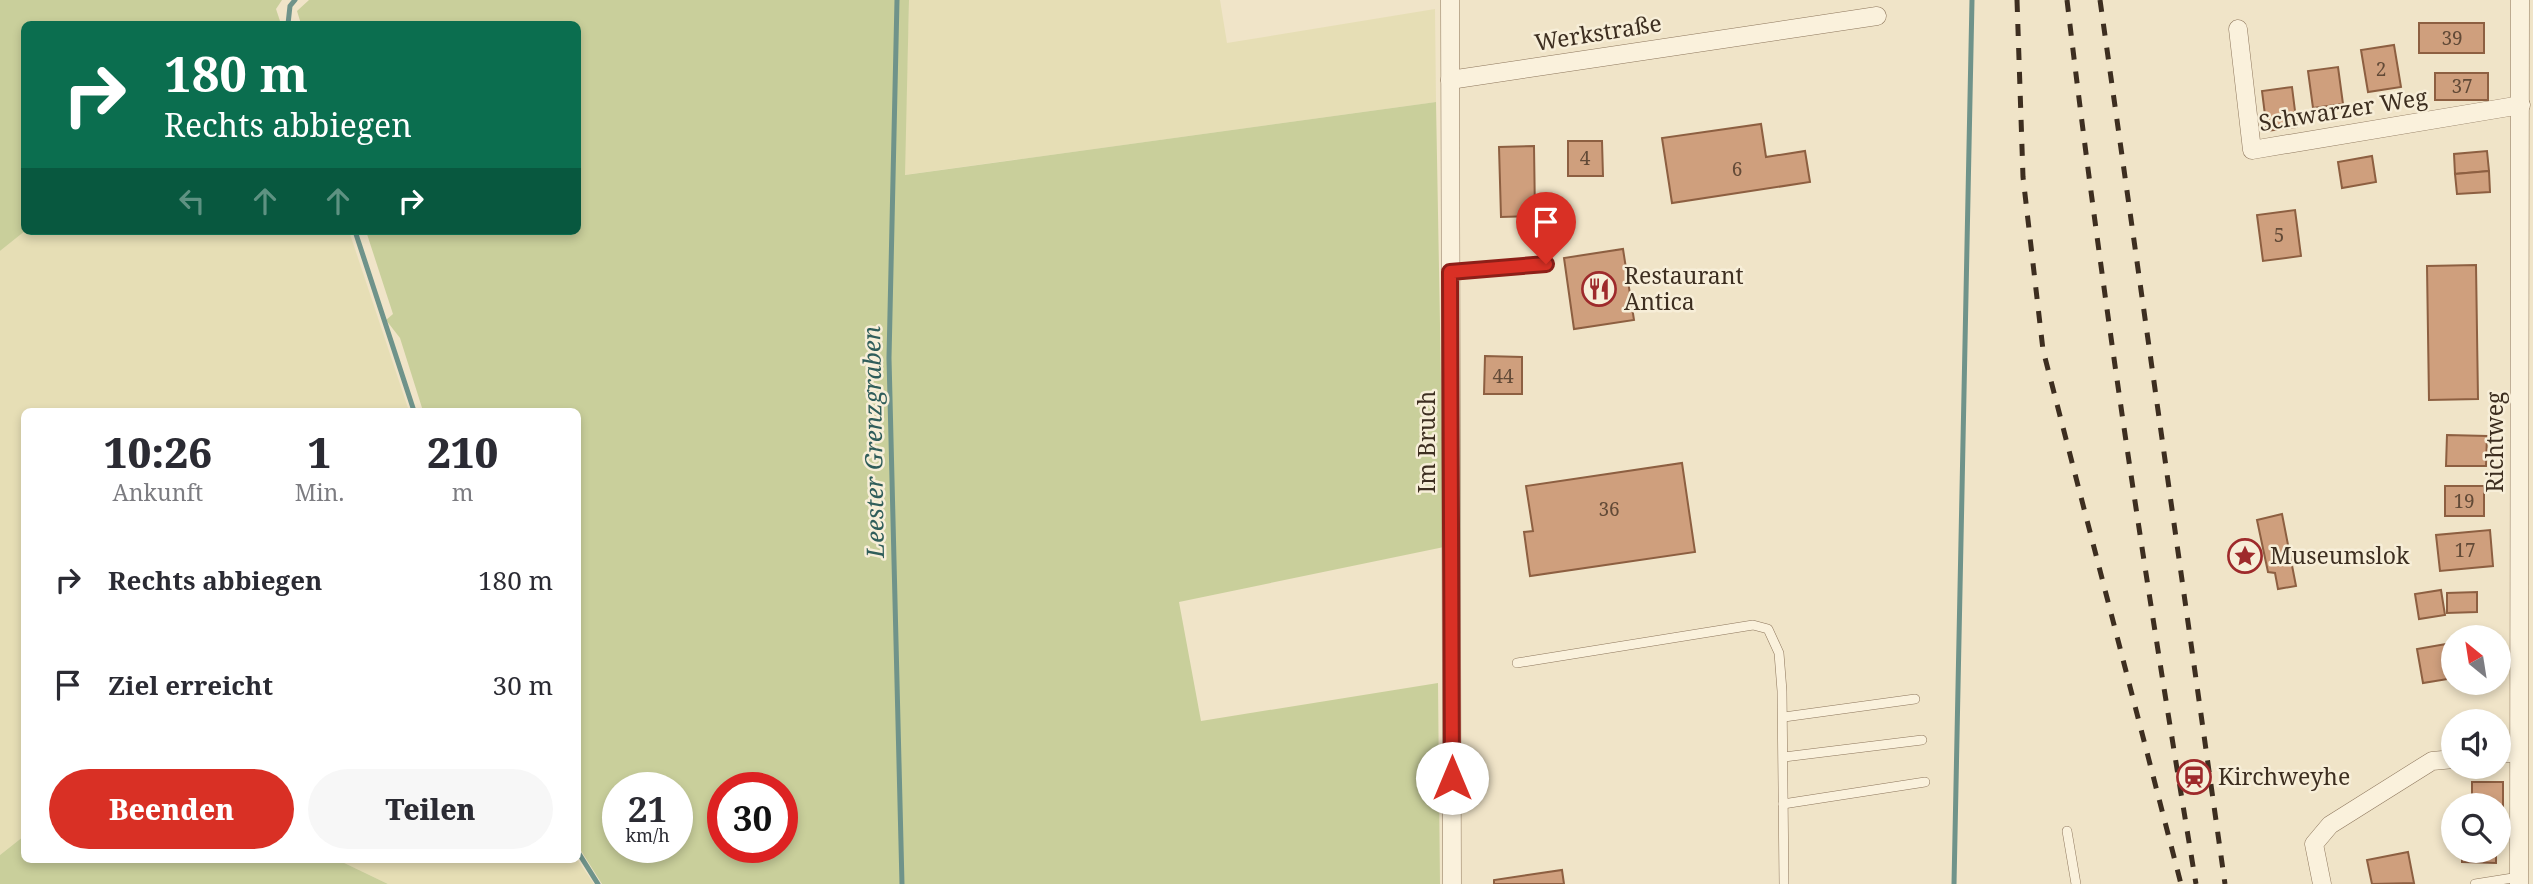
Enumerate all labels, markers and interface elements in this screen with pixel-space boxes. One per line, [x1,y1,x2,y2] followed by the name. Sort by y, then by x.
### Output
[1532,6,1664,58] street label: Werkstraße
[2441,25,2463,51] house number: 39
[164,40,308,106] text: 180 m
[49,49,140,140] icon: right
[2376,56,2386,82] house number: 2
[2451,73,2473,99] house number: 37
[2256,80,2430,138] street label: Schwarzer Weg
[164,103,412,146] text: Rechts abbiegen
[1580,145,1591,171] house number: 4
[1732,156,1742,182] house number: 6
[173,182,211,220] icon: left
[246,182,284,220] icon: ahead
[319,182,357,220] icon: ahead
[392,182,430,220] icon: right
[1516,192,1576,264] pin
[1527,203,1565,241] icon: arrive
[2274,222,2284,248] house number: 5
[1624,259,1744,317] place label: Restaurant Antica
[1580,270,1618,308] restaurant icon: Restaurant Antica
[854,326,891,559] water label: Leester Grenzgraben
[1492,363,1514,389] house number: 44
[1410,391,1442,493] street label: Im Bruch
[2478,391,2510,492] street label: Richtweg
[104,423,212,480] text: 10:26
[308,423,331,480] text: 1
[427,423,498,480] text: 210
[113,476,203,508] text: Ankunft
[295,476,344,508] text: Min.
[452,476,473,508] text: m
[2453,488,2475,514] house number: 19
[1598,496,1620,522] house number: 36
[2226,537,2264,575] place icon: Museumslok
[2454,537,2476,563] house number: 17
[2270,539,2410,571] place label: Museumslok
[49,561,87,599] icon: right
[108,562,322,598] text: Rechts abbiegen
[478,562,553,598] text: 180 m
[2441,625,2511,695] north arrow
[2441,625,2511,863] map controls
[49,666,87,704] icon: arrive
[108,667,273,703] text: Ziel erreicht
[493,667,553,703] text: 30 m
[2441,709,2511,779] button: sound
[1415,741,1489,815] position arrow
[2175,758,2213,796] station icon: Kirchweyhe
[2218,760,2350,792] place label: Kirchweyhe
[49,769,294,849] button: Beenden
[308,769,553,849] button: Teilen
[707,772,798,863] speed limit sign: 30
[628,785,667,832] text: 21
[2441,793,2511,863] button: search
[625,823,670,847] text: km/h

